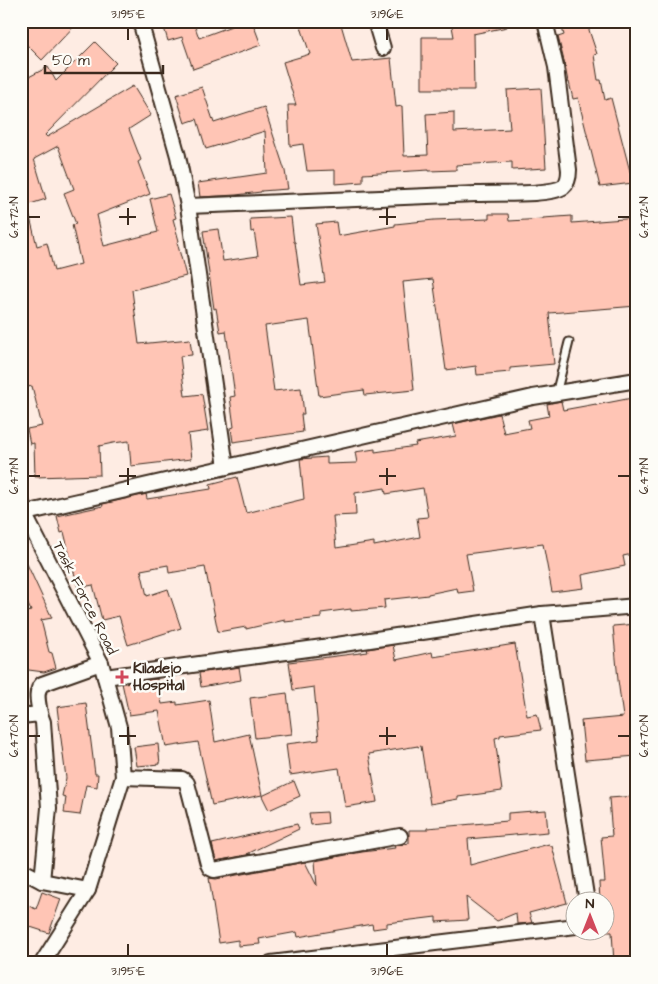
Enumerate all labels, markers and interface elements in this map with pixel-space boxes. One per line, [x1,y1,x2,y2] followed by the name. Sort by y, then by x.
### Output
[111,6,145,23] text: 3.195°E
[370,6,404,23] text: 3.196°E
[45,42,162,74] scale bar
[52,50,90,71] text: 50 m
[6,196,23,238] text: 6.472°N
[636,196,653,238] text: 6.472°N
[6,457,23,494] text: 6.471°N
[636,457,653,494] text: 6.471°N
[47,538,123,659] street label: Task Force Road
[133,658,185,696] place label: Kiladejo Hospital
[115,670,129,684] marker: Kiladejo Hospital
[6,714,23,757] text: 6.470°N
[636,714,653,757] text: 6.470°N
[566,892,616,942] north arrow
[586,894,595,914] text: N
[111,963,145,980] text: 3.195°E
[370,963,404,980] text: 3.196°E

